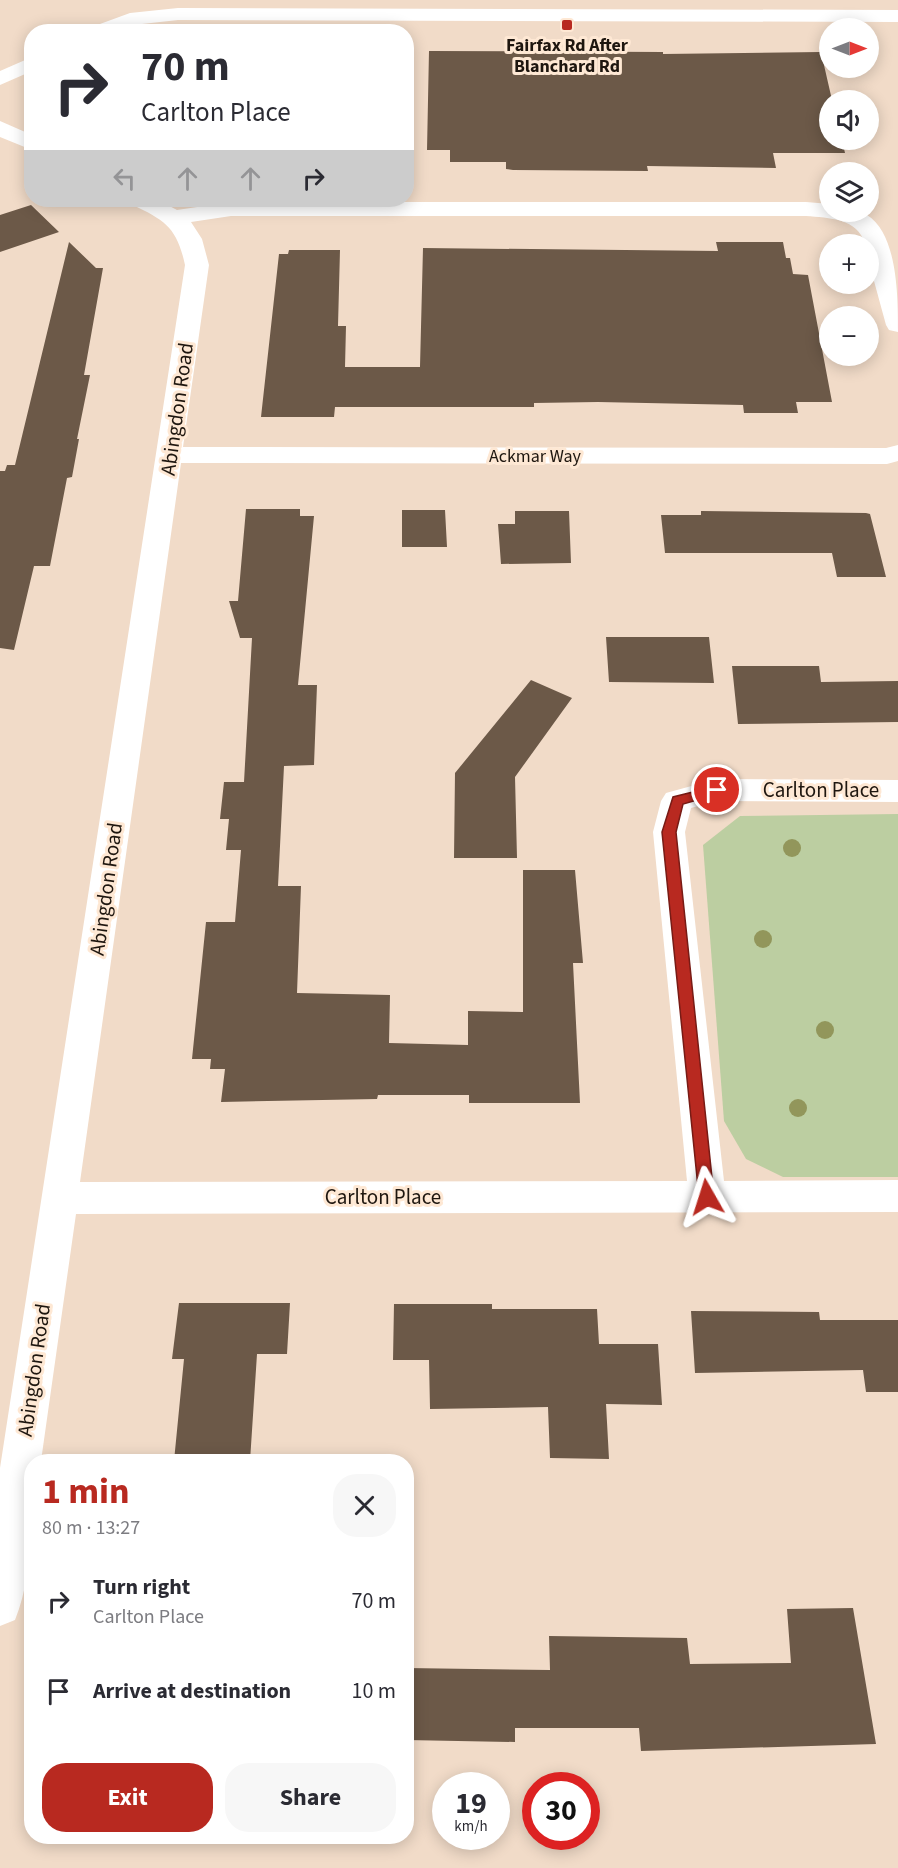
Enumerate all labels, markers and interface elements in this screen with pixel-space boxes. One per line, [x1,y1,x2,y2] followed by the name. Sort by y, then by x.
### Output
[560,18,574,32] marker: Fairfax Rd After Blanchard Rd
[819,18,879,78] north arrow
[819,18,879,366] map controls
[506,33,629,79] place label: Fairfax Rd After Blanchard Rd
[141,37,230,97] text: 70 m
[42,48,120,126] icon: right
[819,90,879,150] button: sound
[141,93,291,132] text: Carlton Place
[108,162,141,195] icon: left
[171,162,204,195] icon: ahead
[234,162,267,195] icon: ahead
[297,162,330,195] icon: right
[819,162,879,222] button: layers
[819,234,879,294] button: +
[819,306,879,366] button: −
[153,341,201,477] street label: Abingdon Road
[489,444,582,469] street label: Ackmar Way
[691,764,742,815] pin
[700,773,733,806] icon: arrive
[763,775,879,805] street label: Carlton Place
[82,821,130,957] street label: Abingdon Road
[675,1165,739,1229] position arrow
[325,1182,441,1212] street label: Carlton Place
[10,1302,58,1438] street label: Abingdon Road
[42,1466,130,1517] text: 1 min
[333,1474,396,1537] button: close
[42,1514,140,1542] text: 80 m · 13:27
[93,1571,190,1603] text: Turn right
[42,1585,75,1618] icon: right
[351,1585,396,1617] text: 70 m
[93,1603,204,1631] text: Carlton Place
[42,1675,75,1708] icon: arrive
[93,1675,291,1707] text: Arrive at destination
[351,1675,396,1707] text: 10 m
[42,1763,213,1832] button: Exit
[225,1763,396,1832] button: Share
[522,1772,600,1850] speed limit sign: 30
[455,1782,487,1825] text: 19
[454,1816,488,1837] text: km/h

